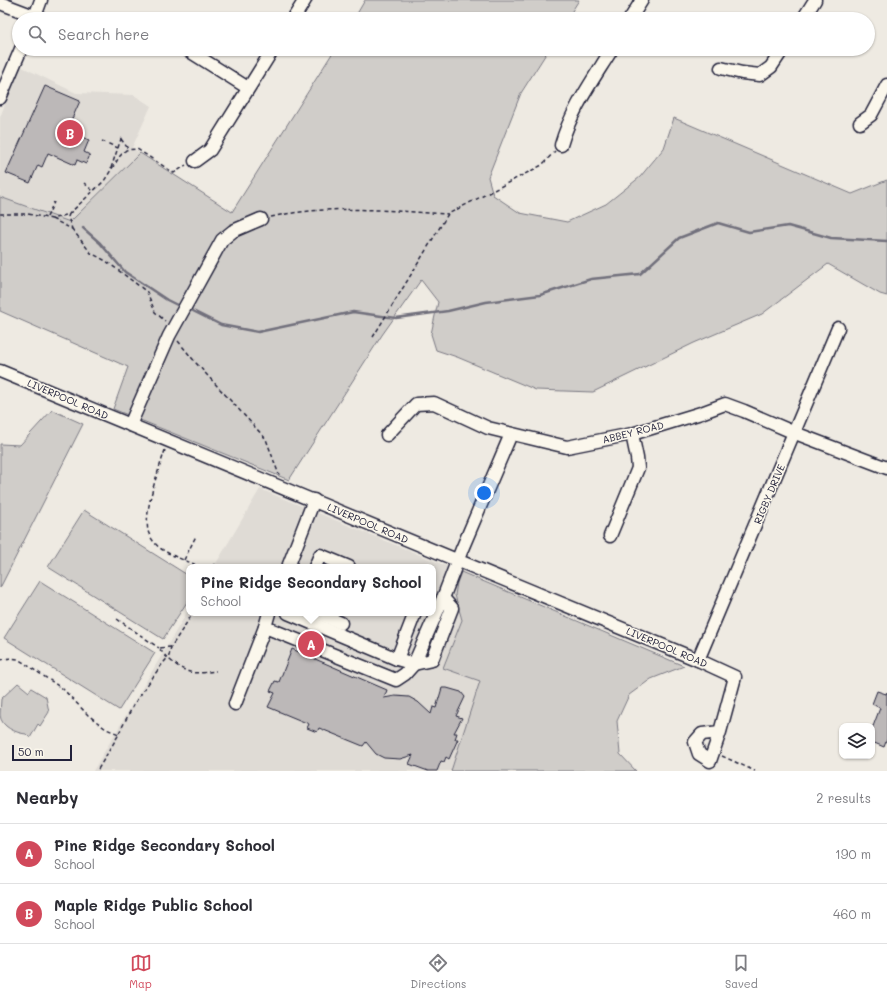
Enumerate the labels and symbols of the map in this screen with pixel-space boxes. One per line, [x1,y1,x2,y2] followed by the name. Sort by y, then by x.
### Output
[57,118,83,148] pin: B
[25,376,111,422] street label: LIVERPOOL ROAD
[601,418,665,446] street label: ABBEY ROAD
[750,462,788,526] street label: RIGBY DRIVE
[474,483,494,503] your location
[325,500,411,546] street label: LIVERPOOL ROAD
[624,624,710,670] street label: LIVERPOOL ROAD
[298,629,324,659] pin: A
[12,743,72,762] scale bar

